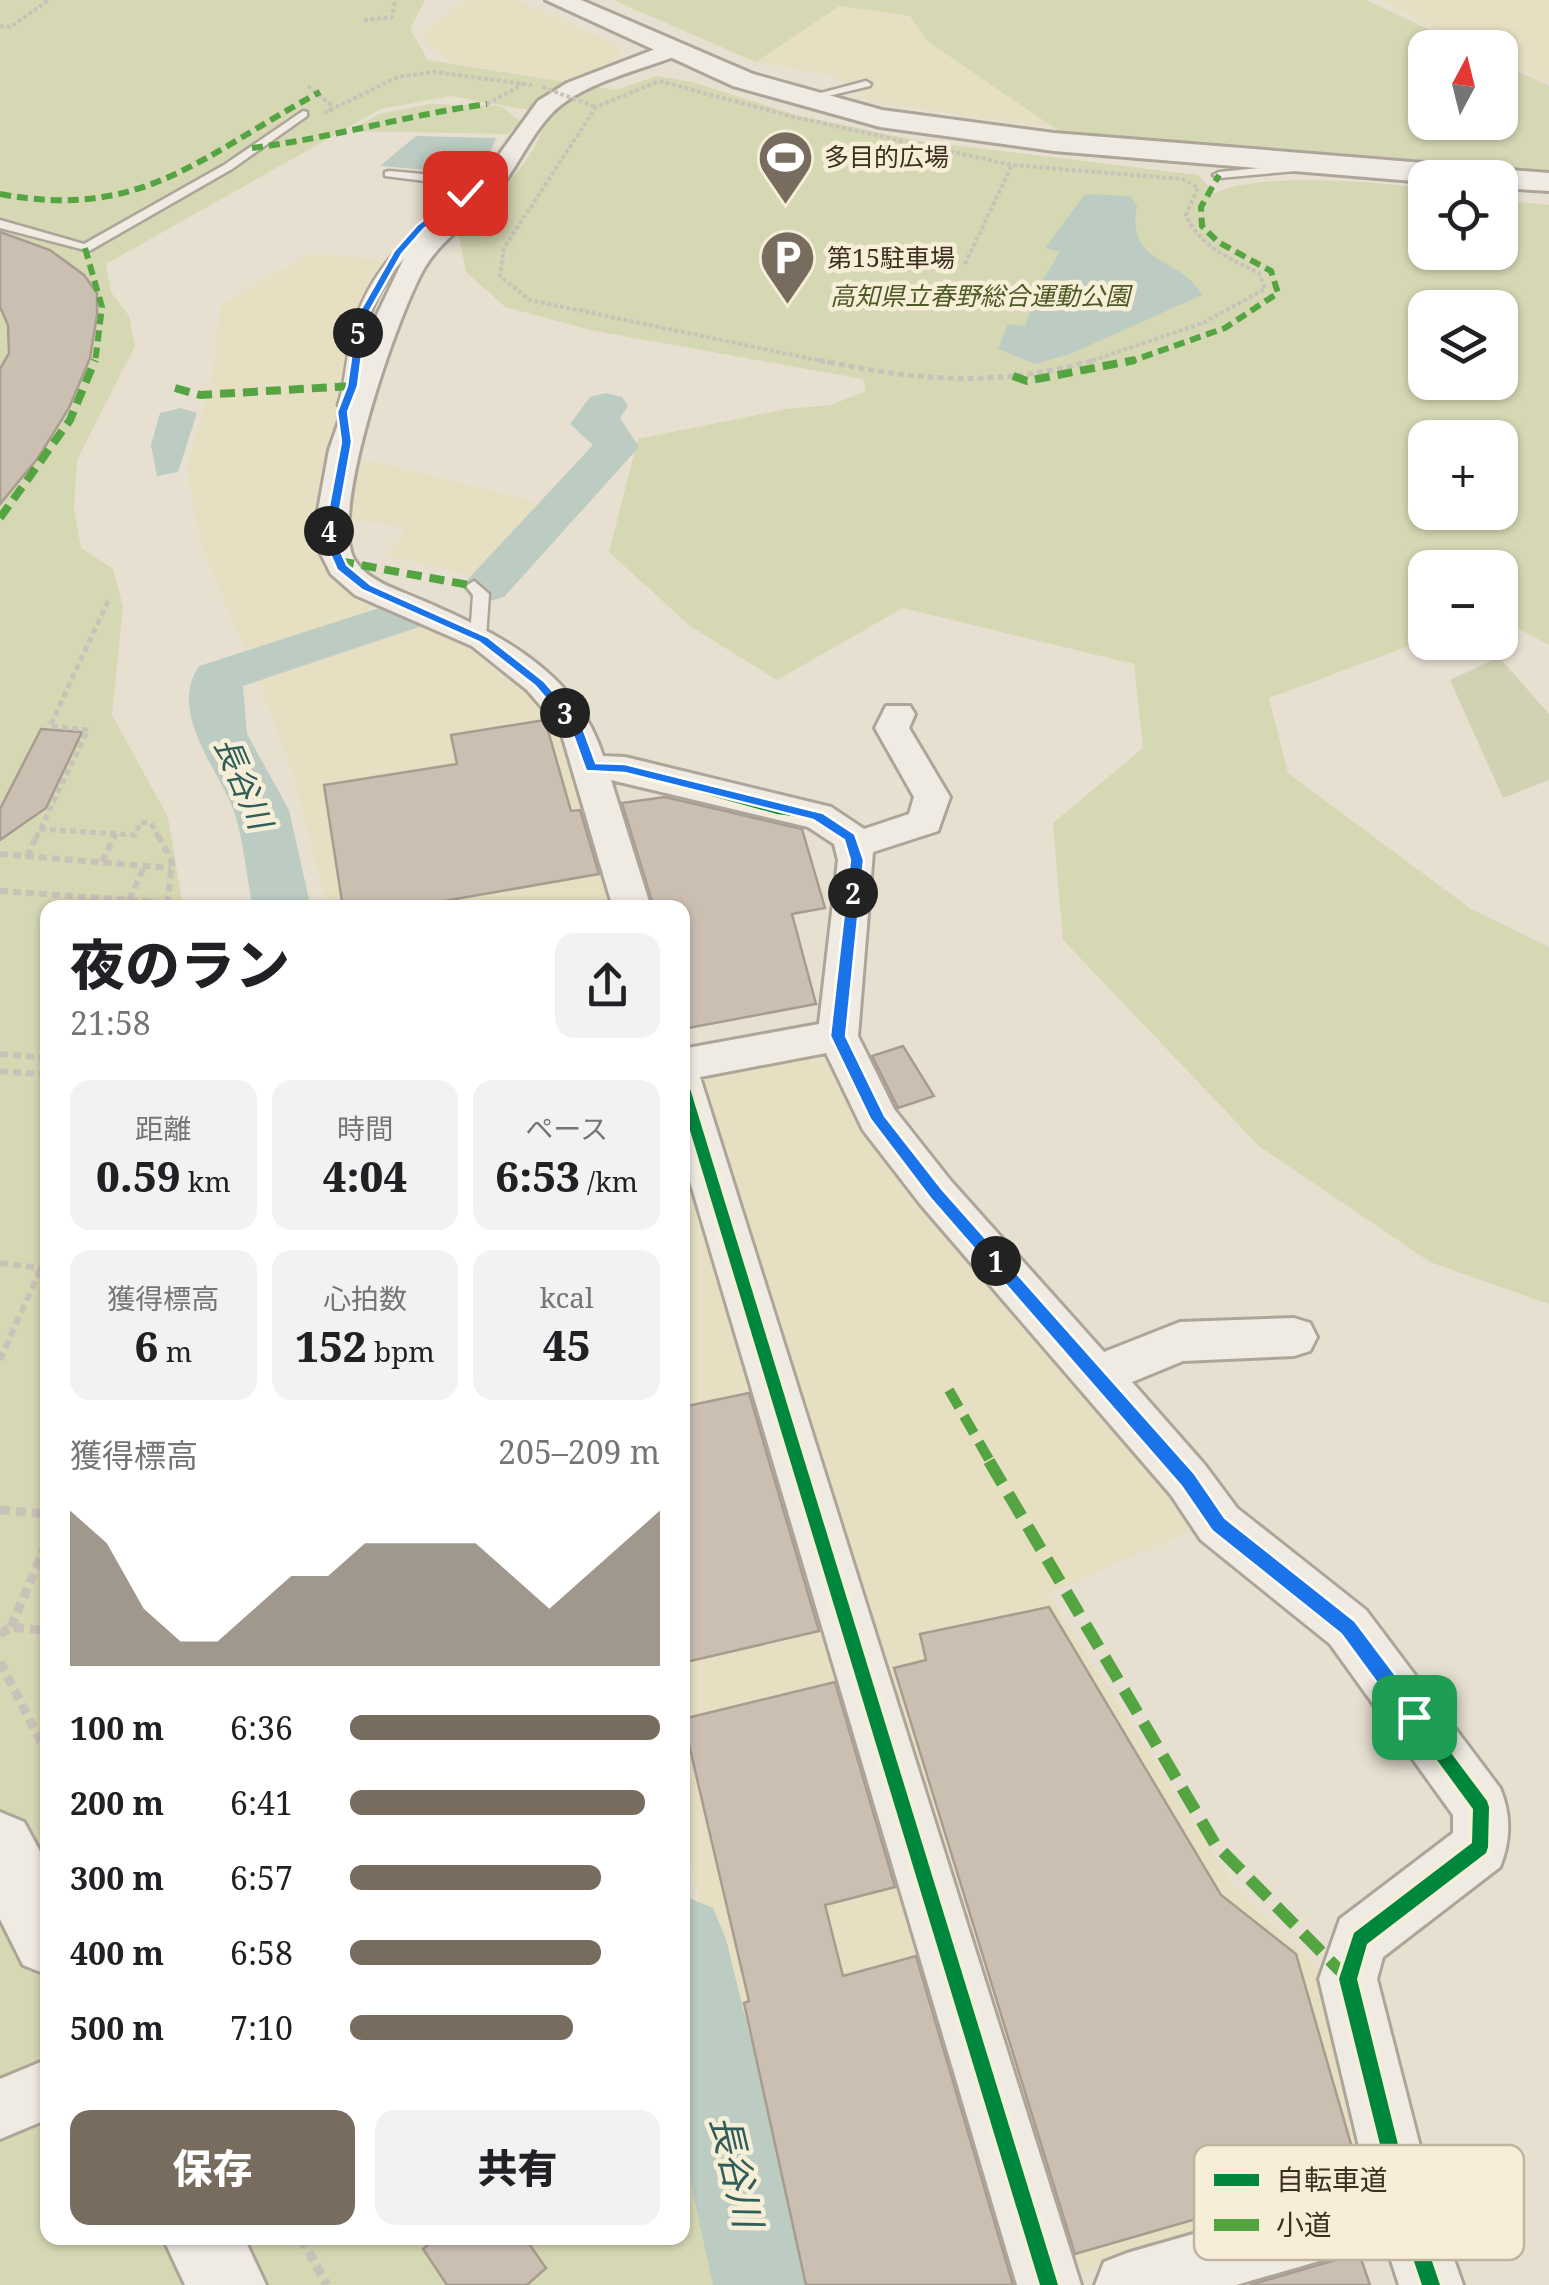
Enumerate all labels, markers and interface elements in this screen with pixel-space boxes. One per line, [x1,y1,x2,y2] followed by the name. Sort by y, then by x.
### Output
[1408,30,1518,140] north arrow
[1408,30,1518,660] map controls
[755,127,815,206] sports icon: 多目的広場
[824,139,949,173] place label: 多目的広場
[423,151,508,236] pin
[1408,160,1518,270] button: locate
[438,166,493,221] icon: check
[758,228,818,307] parking icon: 第15駐車場
[827,240,955,274] place label: 第15駐車場
[830,278,1133,312] park label: 高知県立春野総合運動公園
[1408,290,1518,400] button: layers
[333,308,383,358] pin: 5
[350,314,366,352] text: 5
[1408,420,1518,530] button: +
[304,506,354,556] pin: 4
[321,512,337,550] text: 4
[1408,550,1518,660] button: −
[540,688,590,738] pin: 3
[557,694,573,732] text: 3
[206,730,284,838] water label: 長谷川
[828,868,878,918] pin: 2
[845,874,861,912] text: 2
[70,926,290,1001] text: 夜のラン
[555,933,660,1038] button: share
[70,1001,151,1044] text: 21:58
[135,1109,191,1147] text: 距離
[337,1109,393,1147] text: 時間
[525,1109,608,1147] text: ペース
[96,1147,181,1204] text: 0.59
[323,1147,407,1204] text: 4:04
[495,1147,580,1204] text: 6:53
[181,1162,231,1200] text: km
[580,1162,638,1200] text: /km
[971,1236,1021,1286] pin: 1
[988,1242,1004,1280] text: 1
[540,1278,594,1316] text: kcal
[107,1279,219,1317] text: 獲得標高
[323,1279,407,1317] text: 心拍数
[543,1316,590,1373] text: 45
[135,1317,158,1374] text: 6
[295,1317,367,1374] text: 152
[158,1332,192,1370] text: m
[367,1332,435,1370] text: bpm
[498,1430,660,1473] text: 205–209 m
[70,1433,198,1476] text: 獲得標高
[1372,1675,1457,1760] pin
[1387,1690,1442,1745] icon: arrive
[70,1706,164,1749] text: 100 m
[230,1706,293,1749] text: 6:36
[70,1781,164,1824] text: 200 m
[230,1781,293,1824] text: 6:41
[70,1856,164,1899] text: 300 m
[230,1856,293,1899] text: 6:57
[70,1931,164,1974] text: 400 m
[230,1931,293,1974] text: 6:58
[70,2006,164,2049] text: 500 m
[230,2006,293,2049] text: 7:10
[700,2109,777,2236] water label: 長谷川
[70,2110,355,2225] button: 保存
[375,2110,660,2225] button: 共有
[1194,2145,1524,2260] legend
[1276,2160,1388,2198] text: 自転車道
[1276,2205,1332,2243] text: 小道

